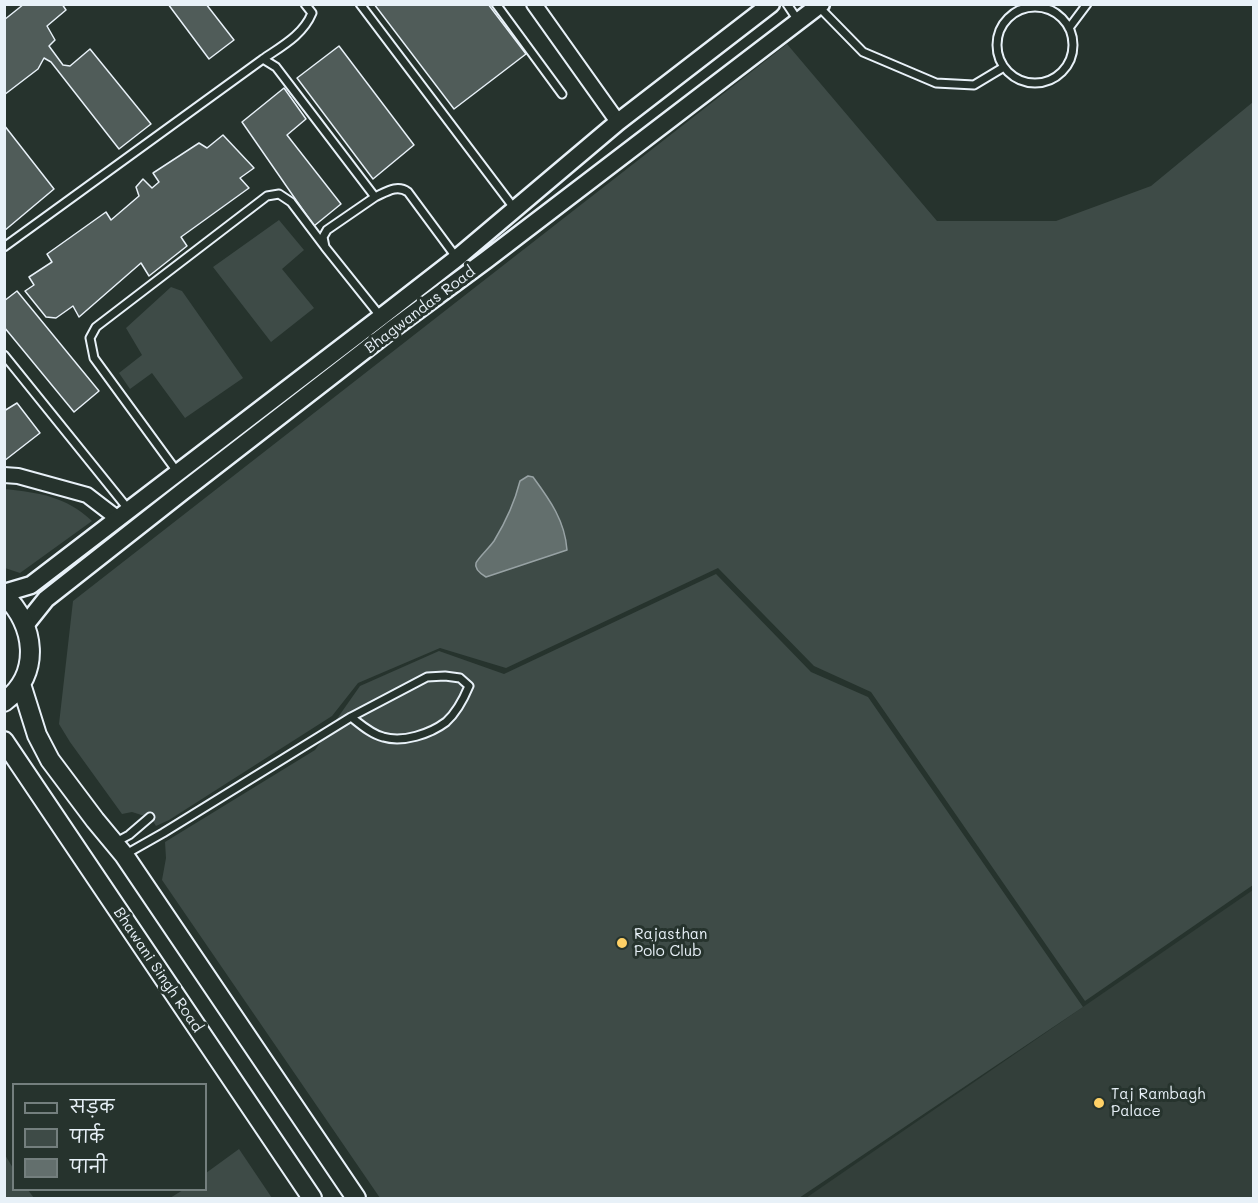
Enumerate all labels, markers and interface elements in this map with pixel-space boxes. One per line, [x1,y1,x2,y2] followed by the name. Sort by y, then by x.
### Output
[361,263,479,357] street label: Bhagwandas Road
[110,904,206,1036] street label: Bhawani Singh Road
[634,925,707,960] place label: Rajasthan Polo Club
[615,936,629,950] marker: Rajasthan Polo Club
[12,1083,207,1191] legend
[1111,1085,1206,1120] place label: Taj Rambagh Palace
[70,1094,114,1118] text: सड़क
[1092,1096,1106,1110] marker: Taj Rambagh Palace
[70,1124,104,1148] text: पार्क
[70,1154,107,1178] text: पानी

